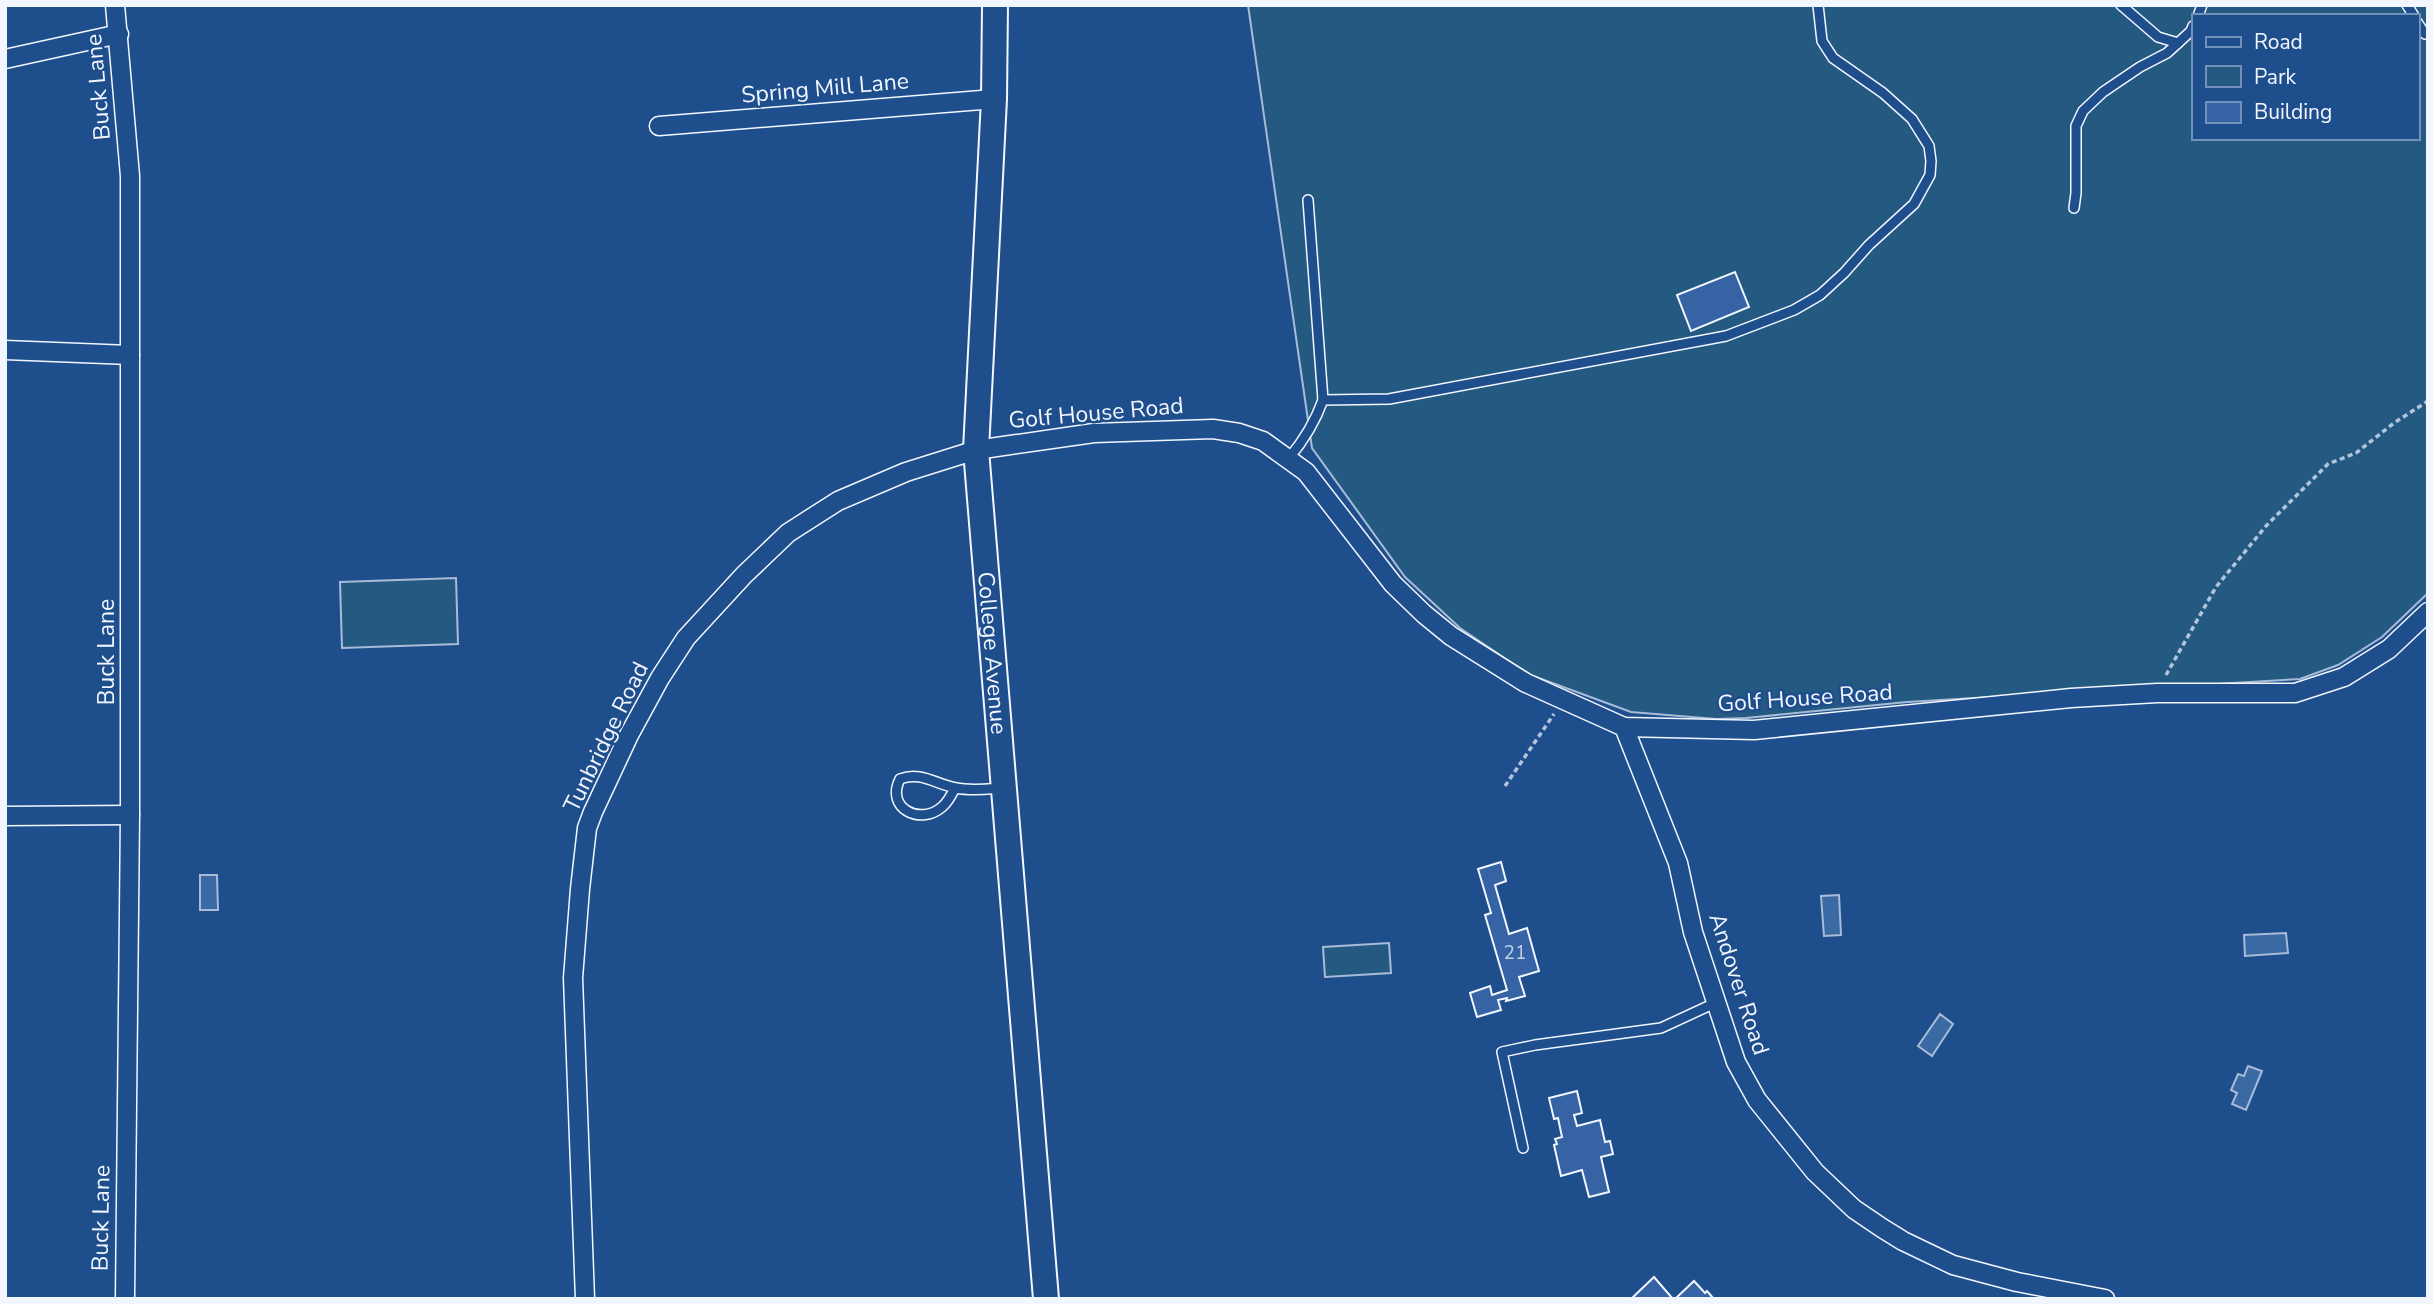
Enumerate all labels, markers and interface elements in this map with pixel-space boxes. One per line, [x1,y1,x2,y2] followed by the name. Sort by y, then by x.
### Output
[2192,14,2419,140] legend
[2254,28,2303,56] text: Road
[78,33,118,141] street label: Buck Lane
[2254,63,2296,91] text: Park
[740,65,910,111] street label: Spring Mill Lane
[2254,98,2332,126] text: Building
[1007,390,1185,436] street label: Golf House Road
[971,570,1015,735] street label: College Avenue
[91,599,122,705] street label: Buck Lane
[556,657,656,817] street label: Tunbridge Road
[1716,676,1894,720] street label: Golf House Road
[1701,909,1777,1059] street label: Andover Road
[1504,940,1526,966] house number: 21
[85,1164,117,1272] street label: Buck Lane

